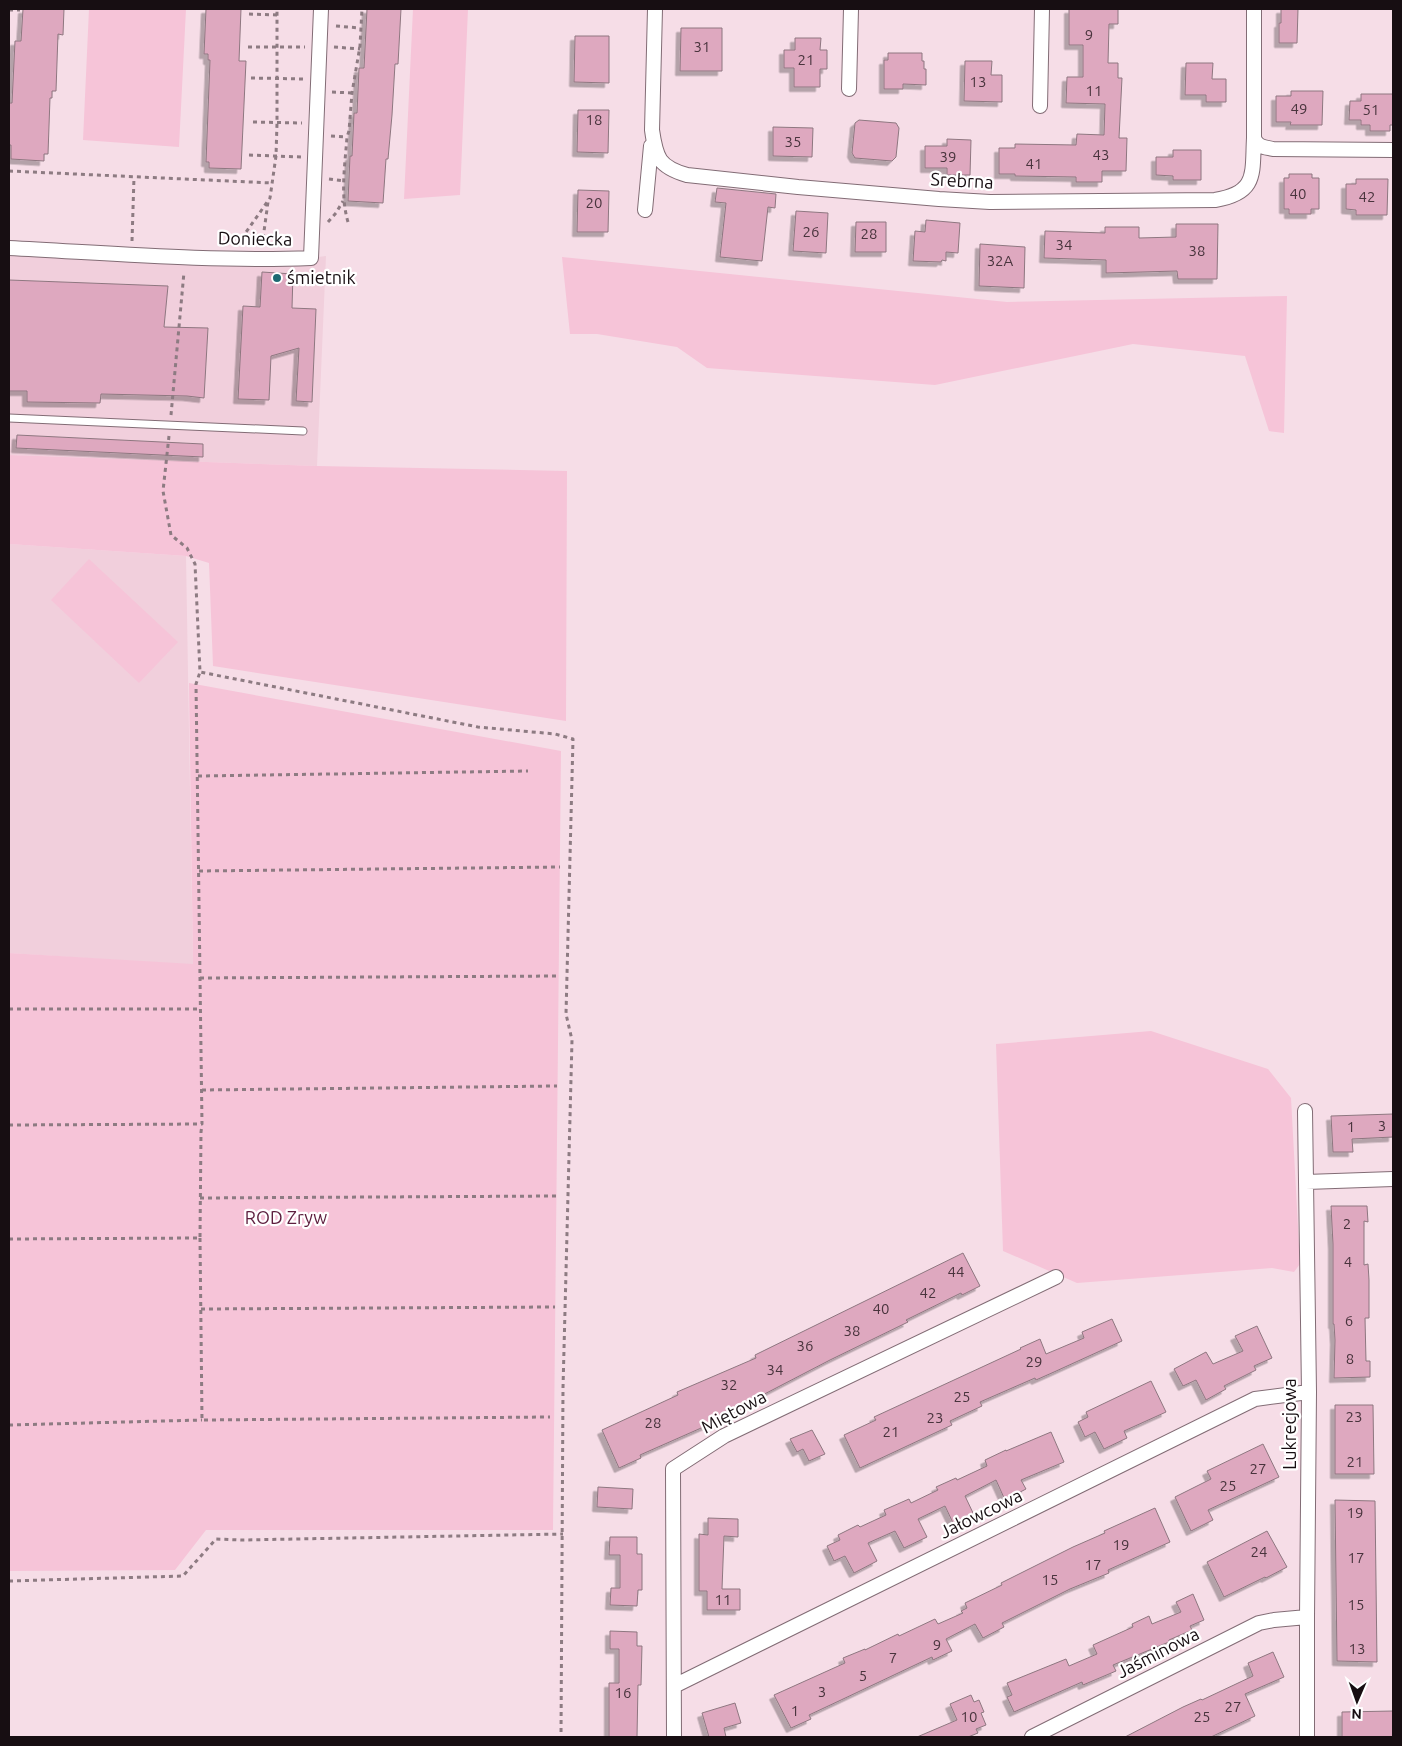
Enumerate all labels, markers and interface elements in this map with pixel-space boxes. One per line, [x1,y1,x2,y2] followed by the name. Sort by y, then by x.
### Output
[1085,26,1093,43] house number: 9
[694,38,710,55] house number: 31
[798,51,814,68] house number: 21
[970,73,986,90] house number: 13
[1086,82,1102,99] house number: 11
[1291,100,1307,117] house number: 49
[1363,101,1379,118] house number: 51
[586,111,602,128] house number: 18
[785,133,801,150] house number: 35
[1093,146,1109,163] house number: 43
[940,148,956,165] house number: 39
[1026,155,1042,172] house number: 41
[930,168,994,192] street label: Srebrna
[1290,185,1306,202] house number: 40
[1359,188,1375,205] house number: 42
[586,194,602,211] house number: 20
[803,223,819,240] house number: 26
[861,225,877,242] house number: 28
[218,227,292,249] street label: Doniecka
[1056,236,1072,253] house number: 34
[1189,242,1205,259] house number: 38
[987,252,1014,269] house number: 32A
[287,267,355,287] place label: śmietnik
[271,272,283,284] marker: śmietnik
[1378,1117,1386,1134] house number: 3
[1347,1118,1355,1135] house number: 1
[245,1207,327,1227] park label: ROD Zryw
[1343,1215,1351,1232] house number: 2
[1344,1253,1352,1270] house number: 4
[948,1263,964,1280] house number: 44
[920,1284,936,1301] house number: 42
[873,1300,889,1317] house number: 40
[1345,1312,1353,1329] house number: 6
[844,1322,860,1339] house number: 38
[797,1337,813,1354] house number: 36
[1346,1350,1354,1367] house number: 8
[1026,1353,1042,1370] house number: 29
[767,1361,783,1378] house number: 34
[721,1376,737,1393] house number: 32
[1279,1378,1299,1470] street label: Lukrecjowa
[698,1386,769,1437] street label: Miętowa
[954,1388,970,1405] house number: 25
[1346,1408,1362,1425] house number: 23
[927,1409,943,1426] house number: 23
[645,1414,661,1431] house number: 28
[883,1423,899,1440] house number: 21
[1347,1453,1363,1470] house number: 21
[1250,1460,1266,1477] house number: 27
[1220,1477,1236,1494] house number: 25
[936,1485,1025,1542] street label: Jałowcowa
[1347,1504,1363,1521] house number: 19
[1113,1536,1129,1553] house number: 19
[1251,1543,1267,1560] house number: 24
[1348,1549,1364,1566] house number: 17
[1085,1556,1101,1573] house number: 17
[1042,1571,1058,1588] house number: 15
[715,1591,731,1608] house number: 11
[1348,1596,1364,1613] house number: 15
[1113,1623,1202,1681] street label: Jaśminowa
[933,1636,941,1653] house number: 9
[1349,1640,1365,1657] house number: 13
[889,1649,897,1666] house number: 7
[859,1667,867,1684] house number: 5
[1332,1676,1382,1726] north arrow
[818,1683,826,1700] house number: 3
[615,1684,631,1701] house number: 16
[1225,1698,1241,1715] house number: 27
[791,1702,799,1719] house number: 1
[1351,1706,1362,1722] text: N
[961,1708,977,1725] house number: 10
[1194,1708,1210,1725] house number: 25

